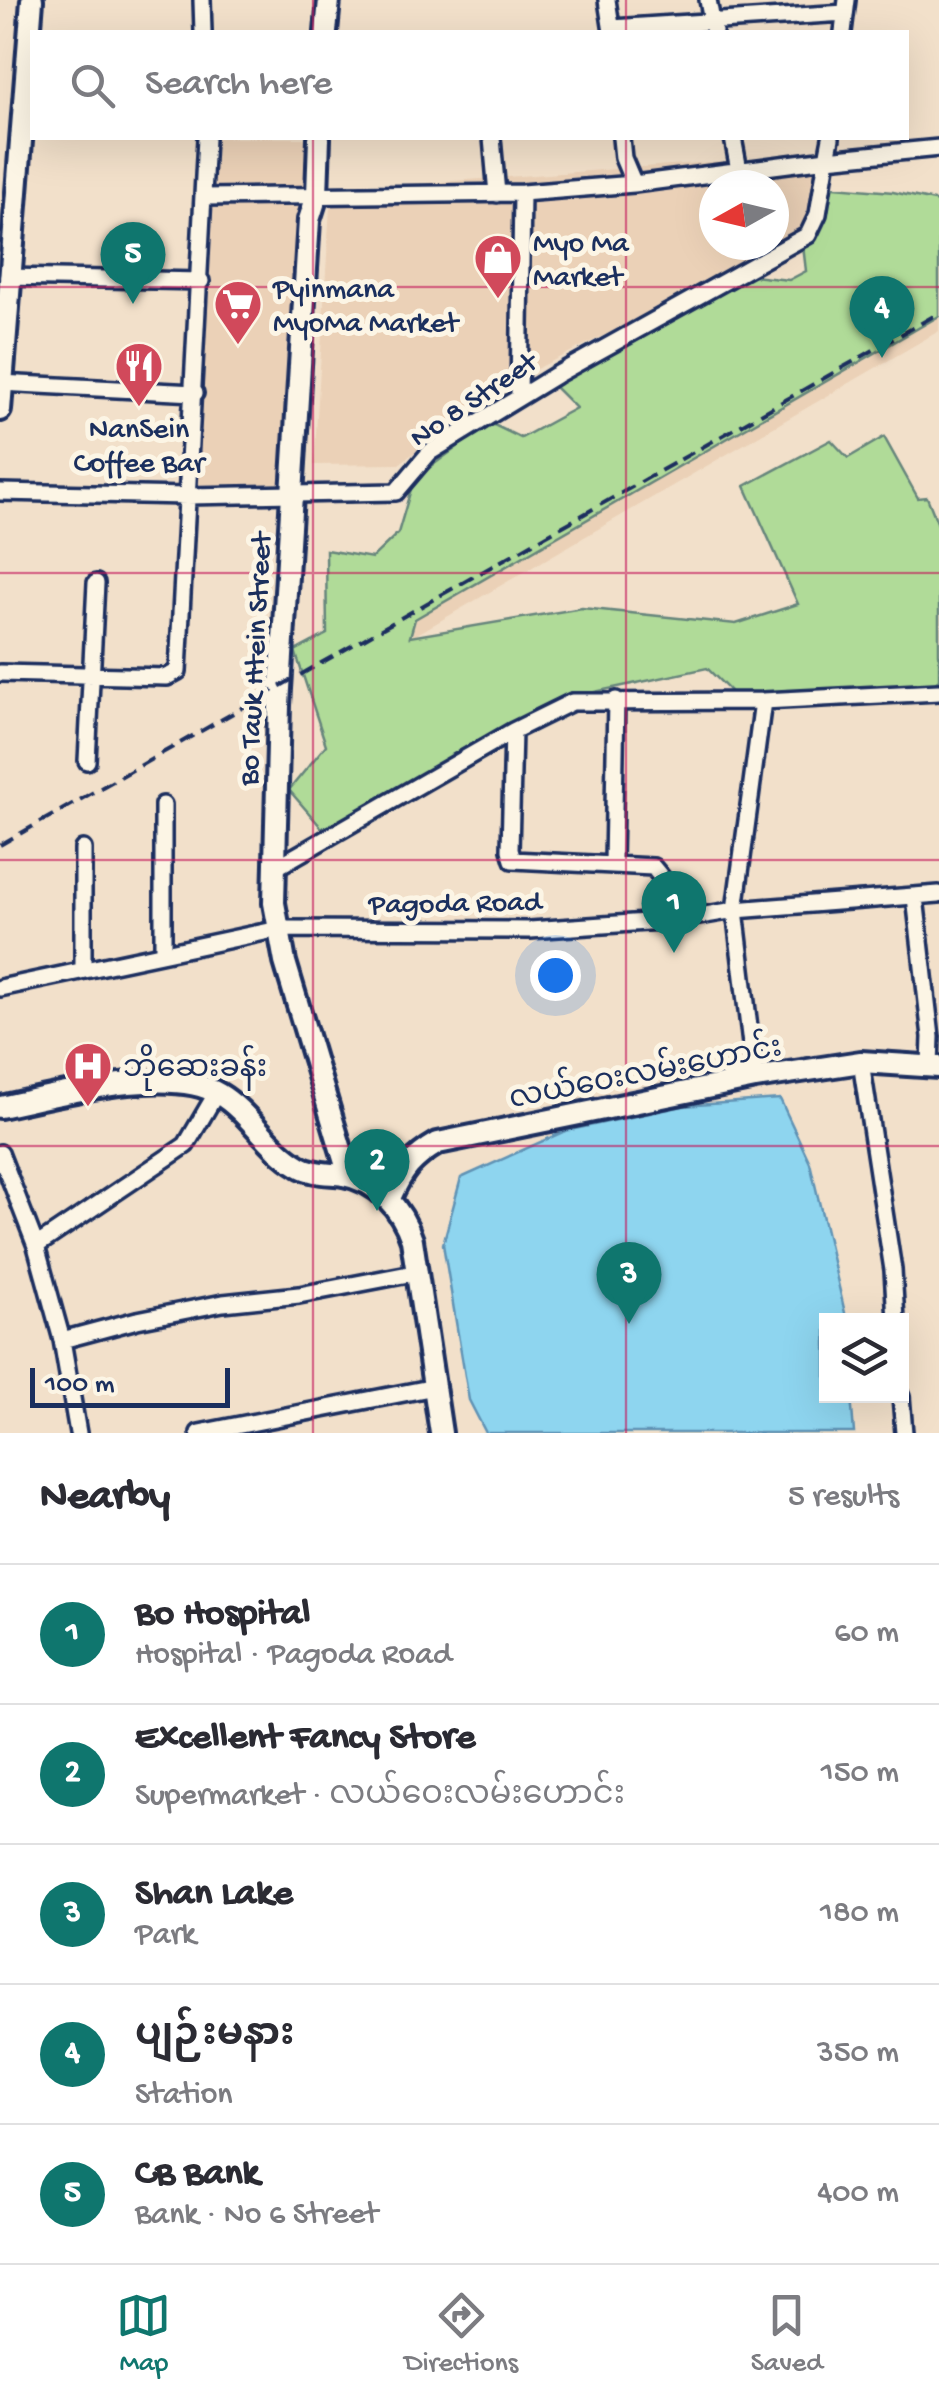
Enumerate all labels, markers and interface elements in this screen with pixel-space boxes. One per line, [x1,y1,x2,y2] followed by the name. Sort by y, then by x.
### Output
[30,30,909,140] search box
[65,58,120,113] icon: search
[145,63,332,107] text: Search here
[699,170,789,260] north arrow
[100,222,166,304] pin: 5
[533,228,630,297] place label: Myo Ma Market
[472,232,524,300] shop icon: Myo Ma Market
[272,274,461,343] place label: Pyinmana MyoMa Market
[850,276,914,358] pin: 4
[212,278,264,346] supermarket icon: Pyinmana MyoMa Market
[113,340,165,408] restaurant icon: NanSein Coffee Bar
[404,345,547,457] street label: No 8 Street
[74,414,207,483] place label: NanSein Coffee Bar
[233,529,282,788] street label: Bo Tauk Htein Street
[642,870,706,953] pin: 1
[367,886,544,925] street label: Pagoda Road
[530,950,581,1001] your location
[505,1023,785,1119] street label: လယ်ဝေးလမ်းဟောင်း
[62,1040,114,1108] hospital icon: ဘိုဆေးခန်း
[123,1044,267,1091] place label: ဘိုဆေးခန်း
[344,1128,410,1211] pin: 2
[596,1242,662,1324] pin: 3
[819,1313,909,1403] map controls
[819,1313,909,1403] button: layers
[30,1363,230,1408] scale bar
[45,1369,115,1402] text: 100 m
[40,1474,170,1523] text: Nearby
[788,1479,899,1517] text: 5 results
[135,1593,310,1637] text: Bo Hospital
[66,1615,79,1653] text: 1
[834,1615,899,1653] text: 60 m
[135,1637,452,1675] text: Hospital · Pagoda Road
[135,1717,475,1761] text: Excellent Fancy Store
[65,1755,80,1793] text: 2
[821,1755,899,1793] text: 150 m
[135,1778,625,1816] text: Supermarket · လယ်ဝေးလမ်းဟောင်း
[135,1873,293,1917] text: Shan Lake
[64,1895,81,1933] text: 3
[820,1895,899,1933] text: 180 m
[135,1917,196,1955] text: Park
[135,2015,295,2059] text: ပျဉ်းမနား
[65,2035,80,2073] text: 4
[817,2035,899,2073] text: 350 m
[135,2077,232,2115] text: Station
[135,2153,260,2197] text: CB Bank
[64,2175,81,2213] text: 5
[817,2175,899,2213] text: 400 m
[135,2197,378,2235] text: Bank · No 6 Street
[116,2288,171,2381] tab: Map
[404,2288,518,2381] tab: Directions
[751,2288,823,2381] tab: Saved

